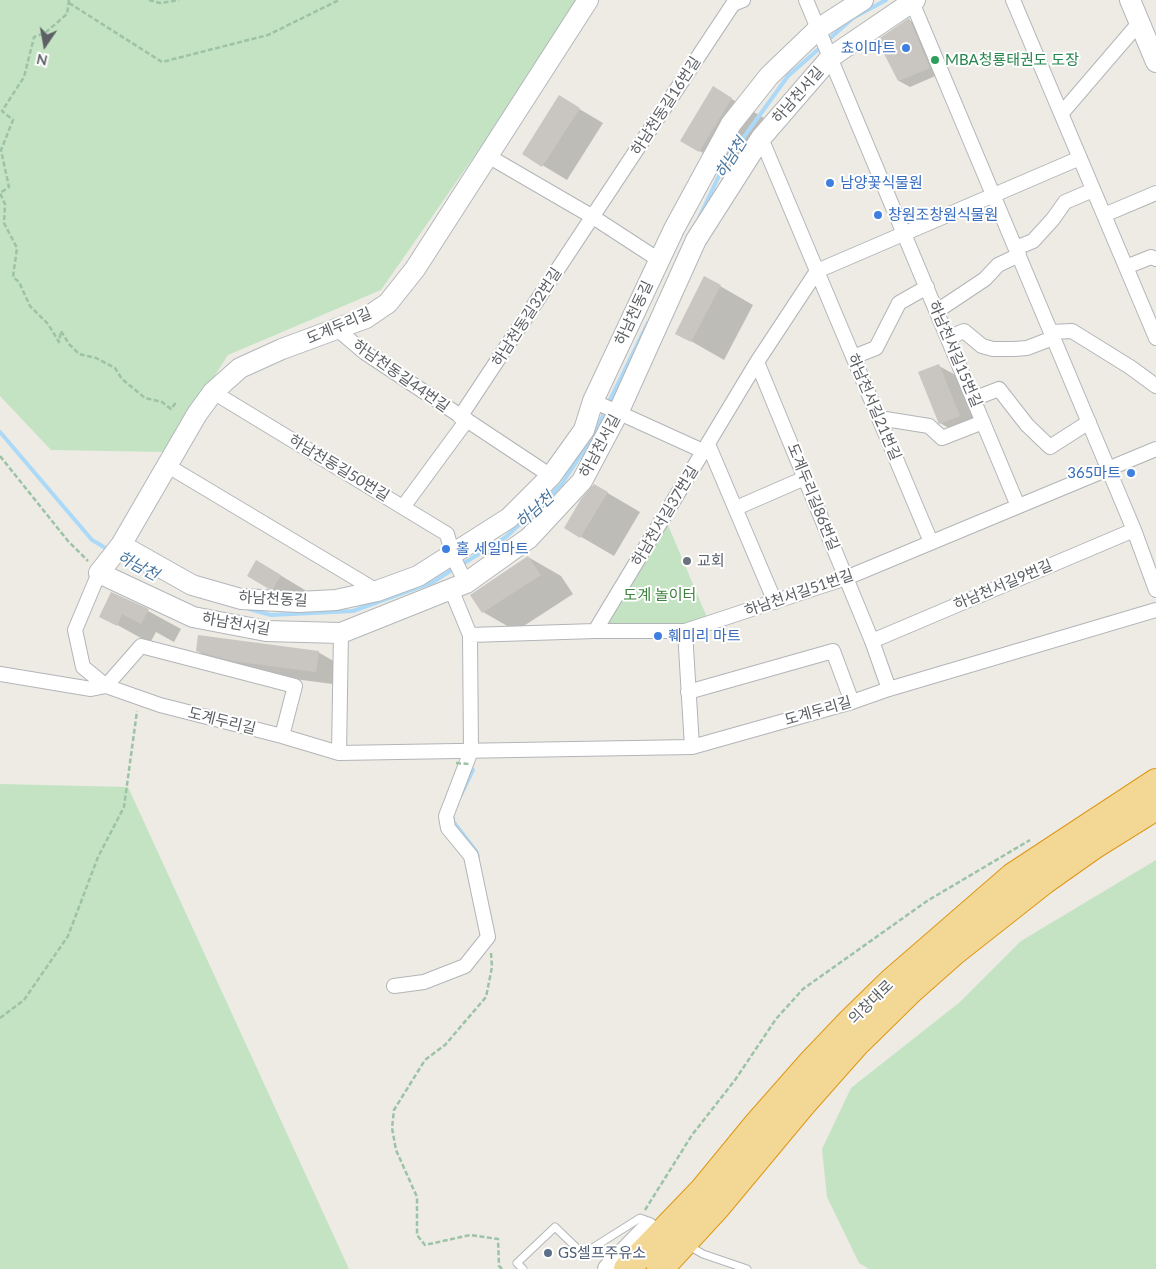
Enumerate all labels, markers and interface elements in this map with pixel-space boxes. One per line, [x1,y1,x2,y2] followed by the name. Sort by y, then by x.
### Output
[20,20,70,70] north arrow
[841,39,896,57] place label: 쵸이마트
[900,42,912,54] marker: 쵸이마트
[35,51,49,70] text: N
[945,51,1079,69] place label: MBA청룡태권도 도장
[627,53,705,159] street label: 하남천동길16번길
[929,54,941,66] marker: MBA청룡태권도 도장
[769,63,827,127] street label: 하남천서길
[711,134,751,182] water label: 하남천
[840,174,923,192] place label: 남양꽃식물원
[824,177,836,189] marker: 남양꽃식물원
[888,206,998,224] place label: 창원조창원식물원
[872,209,884,221] marker: 창원조창원식물원
[488,264,566,370] street label: 하남천동길32번길
[611,278,657,348] street label: 하남천동길
[924,298,986,410] street label: 하남천서길15번길
[304,304,374,348] street label: 도계두리길
[349,336,453,416] street label: 하남천동길44번길
[843,351,905,463] street label: 하남천서길21번길
[576,411,624,481] street label: 하남천서길
[286,431,392,505] street label: 하남천동길50번길
[783,441,843,553] street label: 도계두리길86번길
[628,463,702,569] street label: 하남천서길37번길
[1067,464,1121,482] place label: 365마트
[1125,467,1137,479] marker: 365마트
[512,488,558,532] water label: 하남천
[456,540,529,558] place label: 홀 세일마트
[440,543,452,555] marker: 홀 세일마트
[114,547,162,585] water label: 하남천
[697,552,725,570] place label: 교회
[681,555,693,567] marker: 교회
[951,556,1055,614] street label: 하남천서길9번길
[742,566,856,620] street label: 하남천서길51번길
[624,586,696,604] park label: 도계 놀이터
[238,588,308,610] street label: 하남천동길
[200,609,272,639] street label: 하남천서길
[668,627,741,645] place label: 훼미리 마트
[652,630,664,642] marker: 훼미리 마트
[782,693,854,729] street label: 도계두리길
[186,704,258,738] street label: 도계두리길
[845,976,897,1028] street label: 의창대로
[558,1244,646,1262] place label: GS셀프주유소
[542,1247,554,1259] marker: GS셀프주유소

